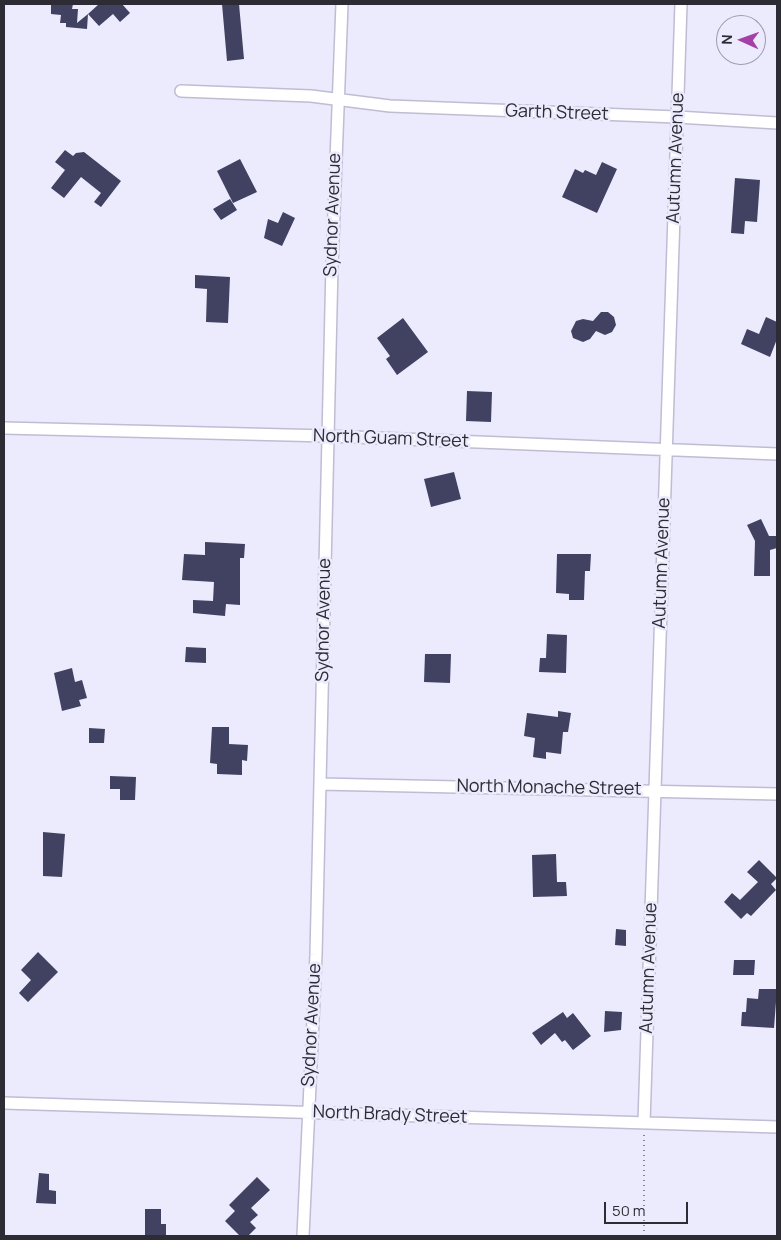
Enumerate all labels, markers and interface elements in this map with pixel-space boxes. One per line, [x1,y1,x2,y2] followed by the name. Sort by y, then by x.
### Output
[716,15,766,65] north arrow
[717,34,736,45] text: N
[663,92,689,224] street label: Autumn Avenue
[505,100,609,126] street label: Garth Street
[320,153,346,277] street label: Sydnor Avenue
[313,425,469,453] street label: North Guam Street
[649,497,675,629] street label: Autumn Avenue
[312,558,336,682] street label: Sydnor Avenue
[456,776,642,800] street label: North Monache Street
[636,902,662,1034] street label: Autumn Avenue
[298,963,326,1087] street label: Sydnor Avenue
[312,1102,468,1128] street label: North Brady Street
[606,1192,690,1224] scale bar
[612,1200,646,1221] text: 50 m

